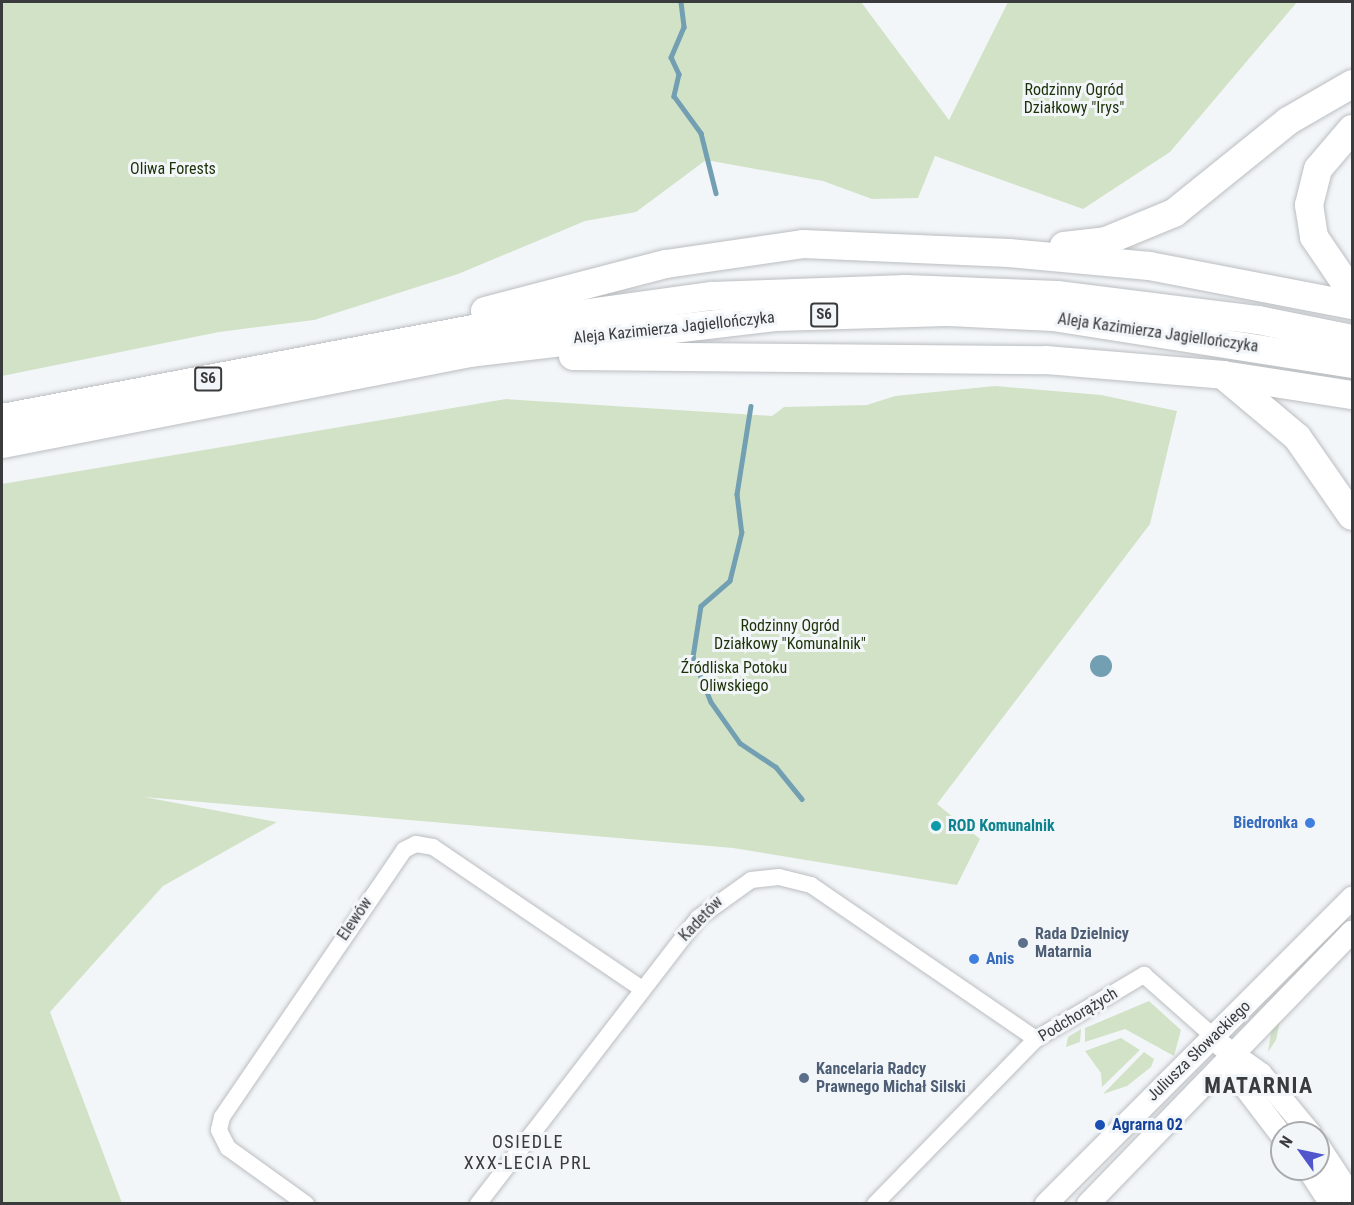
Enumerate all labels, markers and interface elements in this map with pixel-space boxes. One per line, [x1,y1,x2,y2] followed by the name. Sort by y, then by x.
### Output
[1024,80,1124,118] park label: Rodzinny Ogród Działkowy "Irys"
[130,159,216,179] park label: Oliwa Forests
[809,303,839,327] road number: S6
[572,308,776,348] street label: Aleja Kazimierza Jagiellończyka
[1056,309,1260,357] street label: Aleja Kazimierza Jagiellończyka
[193,367,223,391] road number: S6
[714,616,866,654] park label: Rodzinny Ogród Działkowy "Komunalnik"
[681,658,787,696] park label: Źródliska Potoku Oliwskiego
[1233,813,1298,833] place label: Biedronka
[948,816,1055,836] place label: ROD Komunalnik
[1303,816,1317,830] marker: Biedronka
[929,819,943,833] marker: ROD Komunalnik
[675,893,727,945] street label: Kadetów
[334,894,376,944] street label: Elewów
[1035,924,1129,962] place label: Rada Dzielnicy Matarnia
[1016,936,1030,950] marker: Rada Dzielnicy Matarnia
[986,949,1014,969] place label: Anis
[967,952,981,966] marker: Anis
[1035,984,1121,1046] street label: Podchorążych
[1143,997,1255,1105] street label: Juliusza Słowackiego
[816,1059,966,1097] place label: Kancelaria Radcy Prawnego Michał Silski
[797,1071,811,1085] marker: Kancelaria Radcy Prawnego Michał Silski
[1204,1073,1314,1099] district label: MATARNIA
[1112,1115,1183,1135] place label: Agrarna 02
[1093,1118,1107,1132] marker: Agrarna 02
[1270,1121,1330,1181] north arrow
[464,1132,592,1174] district label: OSIEDLE XXX-LECIA PRL
[1276,1133,1297,1151] text: N

